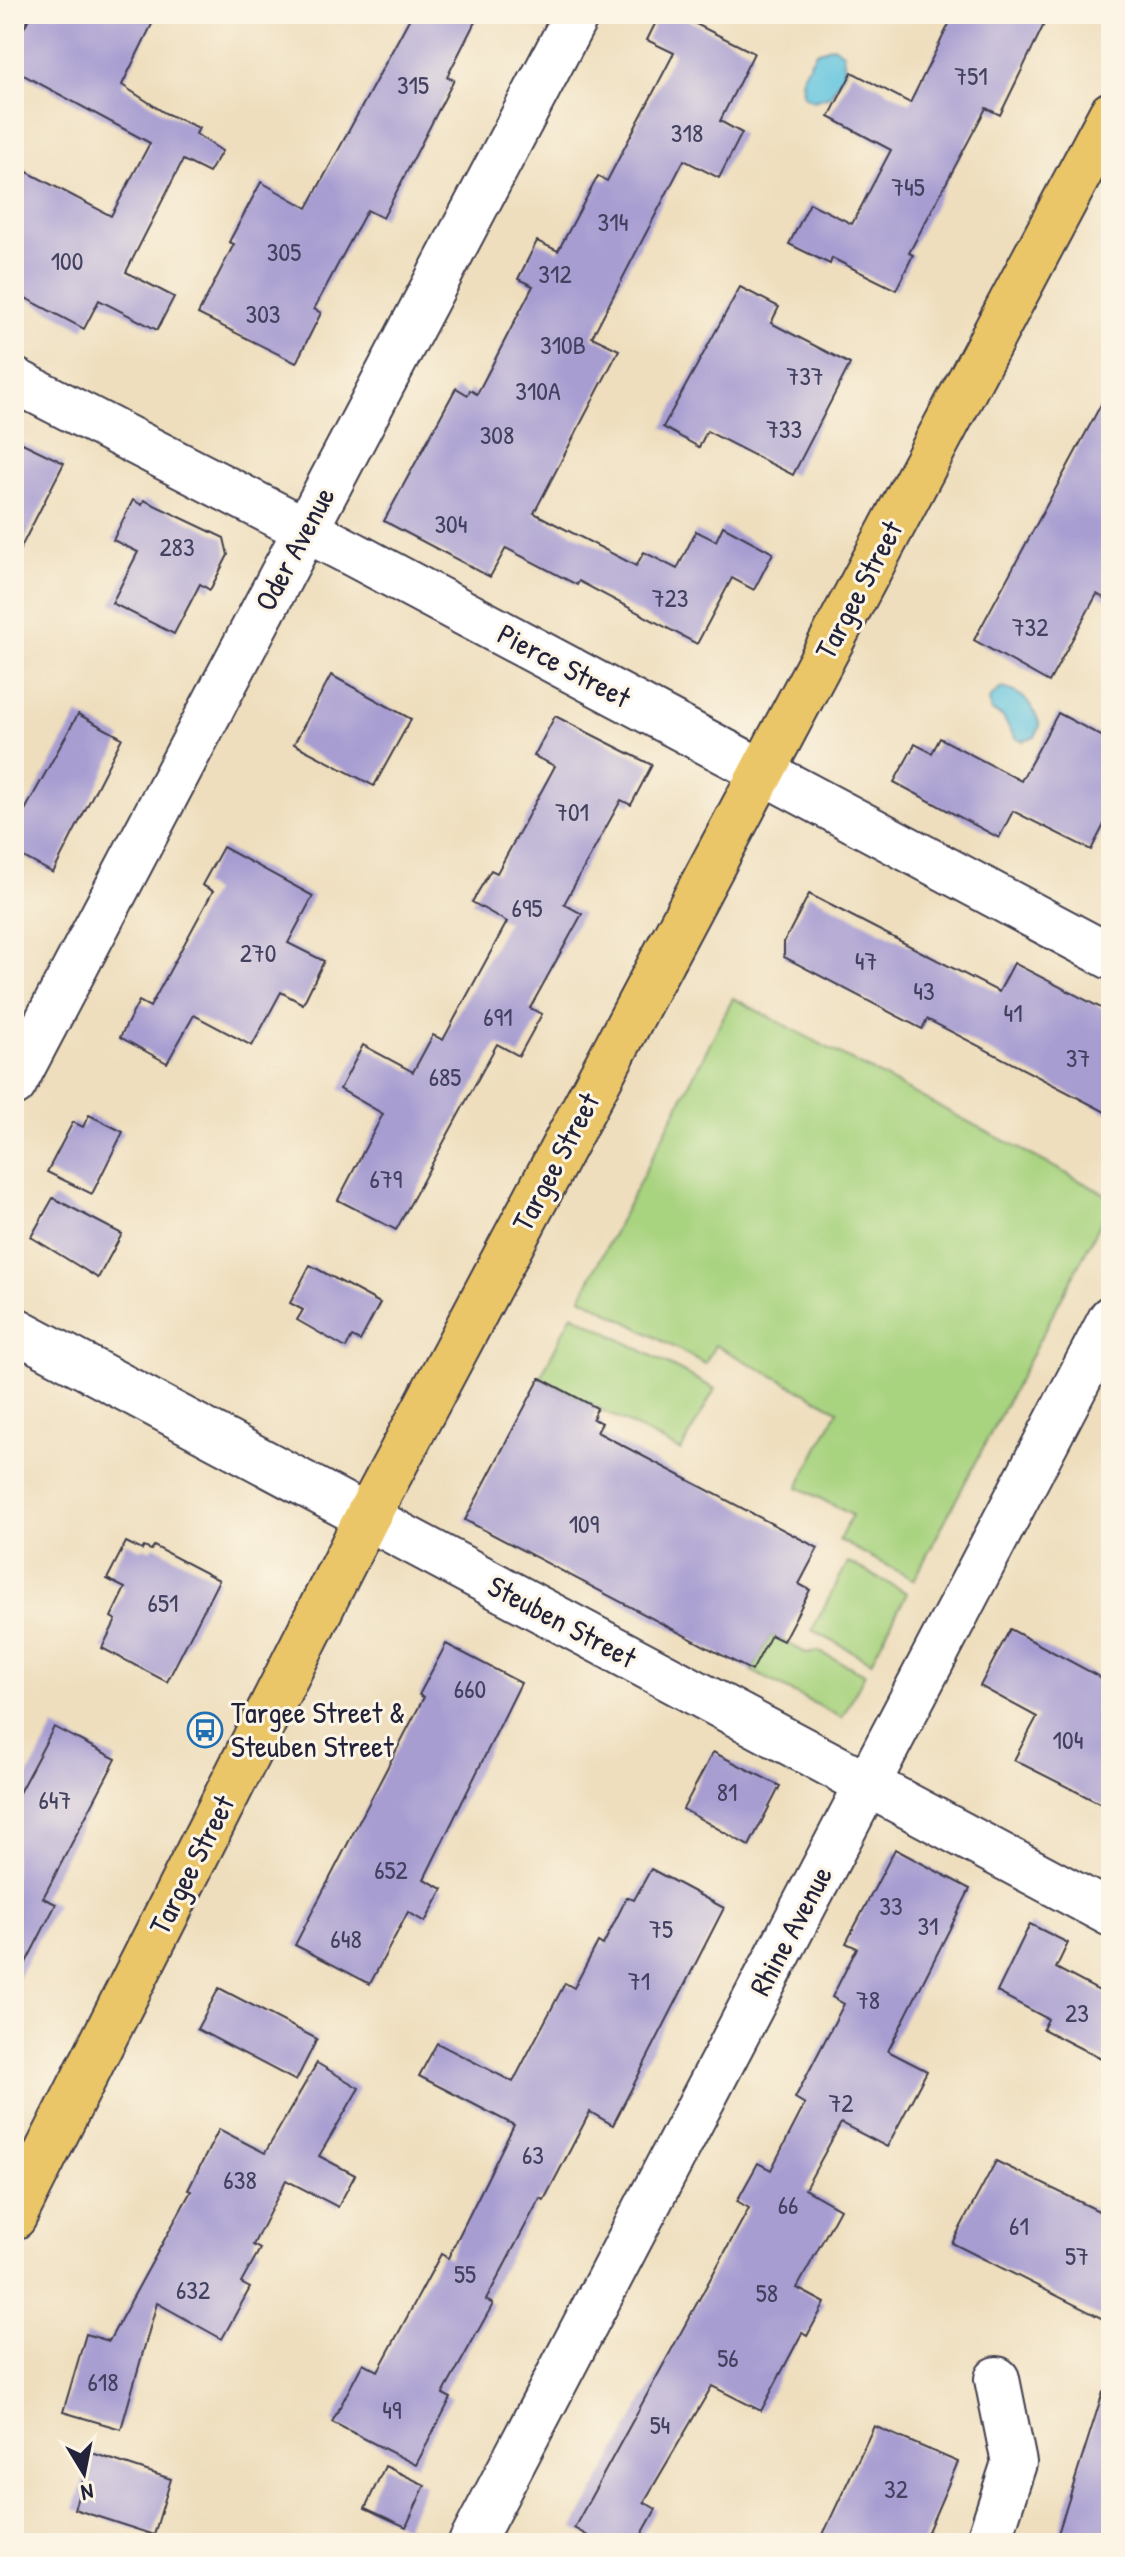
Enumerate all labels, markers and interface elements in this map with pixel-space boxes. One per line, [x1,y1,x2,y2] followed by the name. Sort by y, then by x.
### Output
[954,58,988,93] house number: 751
[397,67,429,102] house number: 315
[671,115,703,150] house number: 318
[891,169,925,204] house number: 745
[598,204,628,239] house number: 314
[267,234,301,269] house number: 305
[51,243,83,278] house number: 100
[538,256,572,291] house number: 312
[246,296,280,331] house number: 303
[540,327,586,362] house number: 310B
[786,358,824,393] house number: 737
[515,373,561,408] house number: 310A
[766,411,802,446] house number: 733
[480,417,514,452] house number: 308
[245,480,343,617] street label: Oder Avenue
[434,506,468,541] house number: 304
[805,513,912,666] street label: Targee Street
[159,529,195,564] house number: 283
[652,580,688,615] house number: 723
[1012,609,1048,644] house number: 732
[491,613,638,717] street label: Pierce Street
[555,794,589,829] house number: 701
[512,890,542,925] house number: 695
[240,935,276,970] house number: 270
[855,943,877,978] house number: 47
[913,973,935,1008] house number: 43
[1003,995,1023,1030] house number: 41
[483,999,513,1034] house number: 691
[1066,1040,1090,1075] house number: 37
[429,1059,461,1094] house number: 685
[502,1085,609,1238] street label: Targee Street
[370,1161,402,1196] house number: 679
[569,1506,599,1541] house number: 109
[481,1565,644,1677] street label: Steuben Street
[148,1585,178,1620] house number: 651
[454,1671,486,1706] house number: 660
[231,1692,405,1766] place label: Targee Street & Steuben Street
[186,1711,224,1749] bus stop icon: Targee Street & Steuben Street
[1053,1722,1083,1757] house number: 104
[717,1774,737,1809] house number: 81
[39,1782,72,1817] house number: 647
[139,1787,244,1941] street label: Targee Street
[374,1852,408,1887] house number: 652
[739,1859,841,2002] street label: Rhine Avenue
[879,1888,903,1923] house number: 33
[917,1908,939,1943] house number: 31
[649,1911,673,1946] house number: 75
[330,1921,362,1956] house number: 648
[628,1963,650,1998] house number: 71
[856,1982,880,2017] house number: 78
[1065,1995,1089,2030] house number: 23
[828,2085,854,2120] house number: 72
[522,2137,544,2172] house number: 63
[223,2162,257,2197] house number: 638
[778,2187,798,2222] house number: 66
[1009,2208,1029,2243] house number: 61
[1065,2238,1089,2273] house number: 57
[454,2256,476,2291] house number: 55
[176,2272,210,2307] house number: 632
[756,2275,778,2310] house number: 58
[717,2340,739,2375] house number: 56
[87,2364,119,2399] house number: 618
[382,2392,402,2427] house number: 49
[650,2407,670,2442] house number: 54
[44,2433,124,2513] north arrow
[884,2471,908,2506] house number: 32
[79,2477,96,2509] text: N

